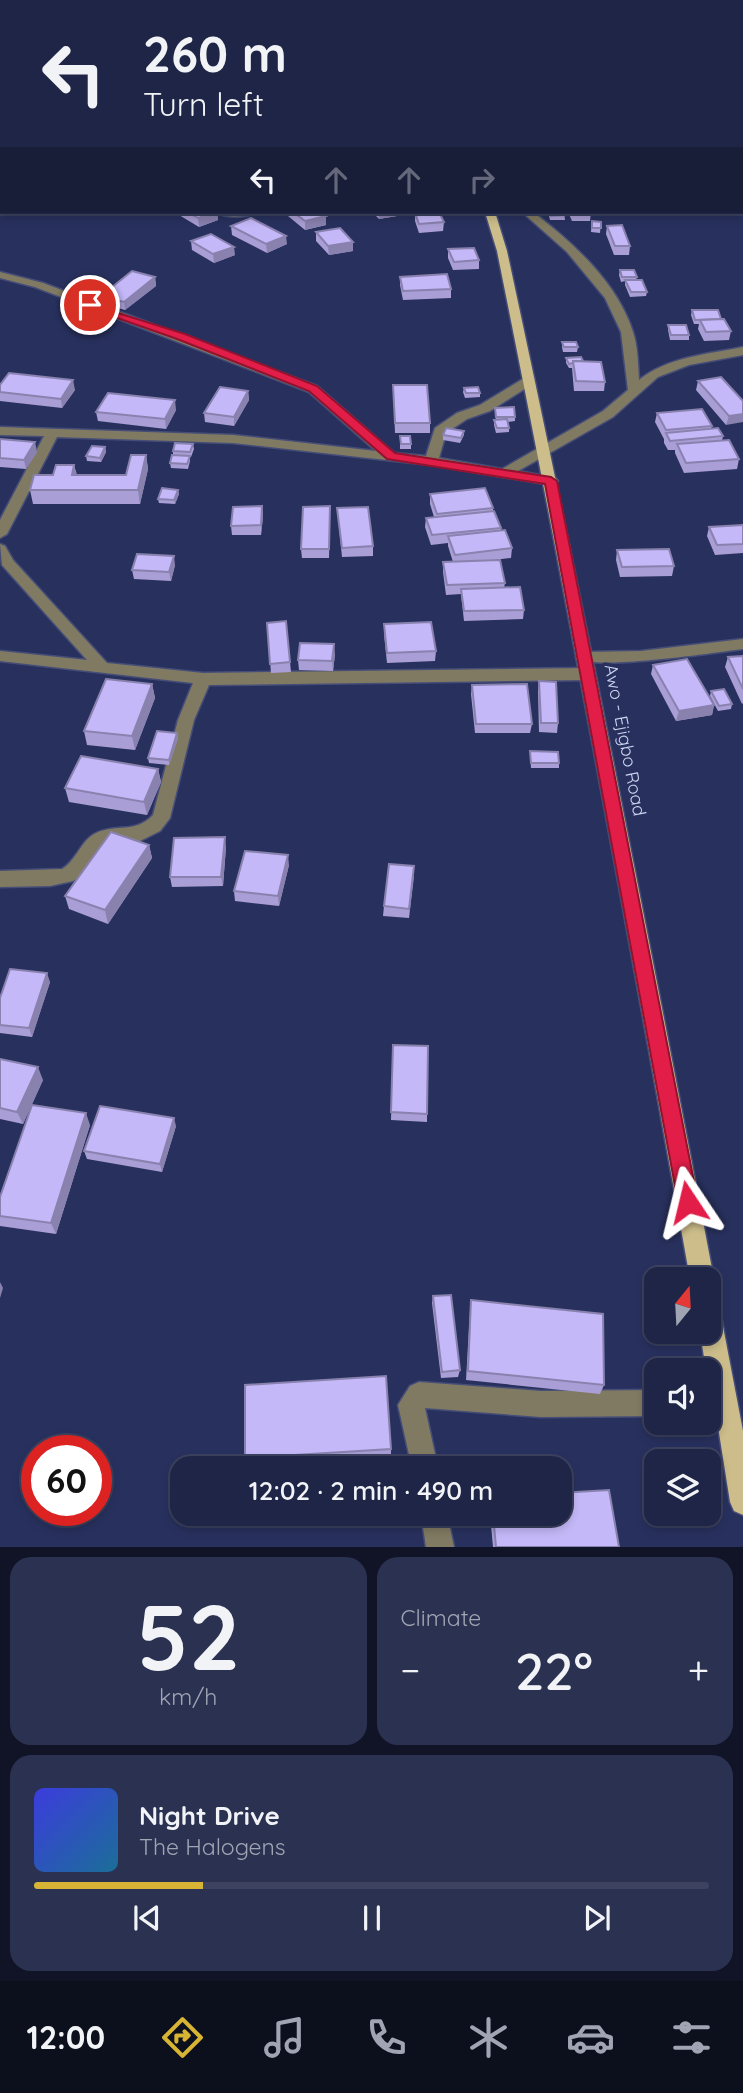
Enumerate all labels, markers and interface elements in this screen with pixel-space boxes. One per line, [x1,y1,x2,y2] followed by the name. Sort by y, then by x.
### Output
[143,23,287,84] text: 260 m
[28,28,119,119] icon: left
[143,84,264,124] text: Turn left
[244,161,282,199] icon: left
[317,161,355,199] icon: ahead
[390,161,428,199] icon: ahead
[463,161,501,199] icon: right
[60,275,120,335] pin
[71,286,109,324] icon: arrive
[599,662,651,818] street label: Awo - Ejigbo Road
[651,1165,725,1239] position arrow
[644,1267,721,1344] north arrow
[644,1267,721,1526] map controls
[644,1358,721,1435] button: sound
[21,1435,112,1526] speed limit sign: 60
[644,1449,721,1526] button: layers
[249,1474,493,1507] text: 12:02 · 2 min · 490 m
[136,1579,240,1693] text: 52
[401,1603,481,1632] text: Climate
[515,1638,593,1703] text: 22°
[401,1646,420,1694] text: −
[688,1646,709,1694] text: +
[159,1682,217,1711] text: km/h
[139,1799,280,1832] text: Night Drive
[139,1832,286,1861] text: The Halogens
[128,1899,166,1937] icon: previous
[353,1899,391,1937] icon: pause
[578,1899,616,1937] icon: next
[158,2013,207,2062] icon: directions
[260,2013,309,2062] icon: music
[362,2013,411,2062] icon: phone
[464,2013,513,2062] icon: climate
[566,2013,615,2062] icon: car
[667,2013,716,2062] icon: filters
[26,2017,105,2057] text: 12:00

